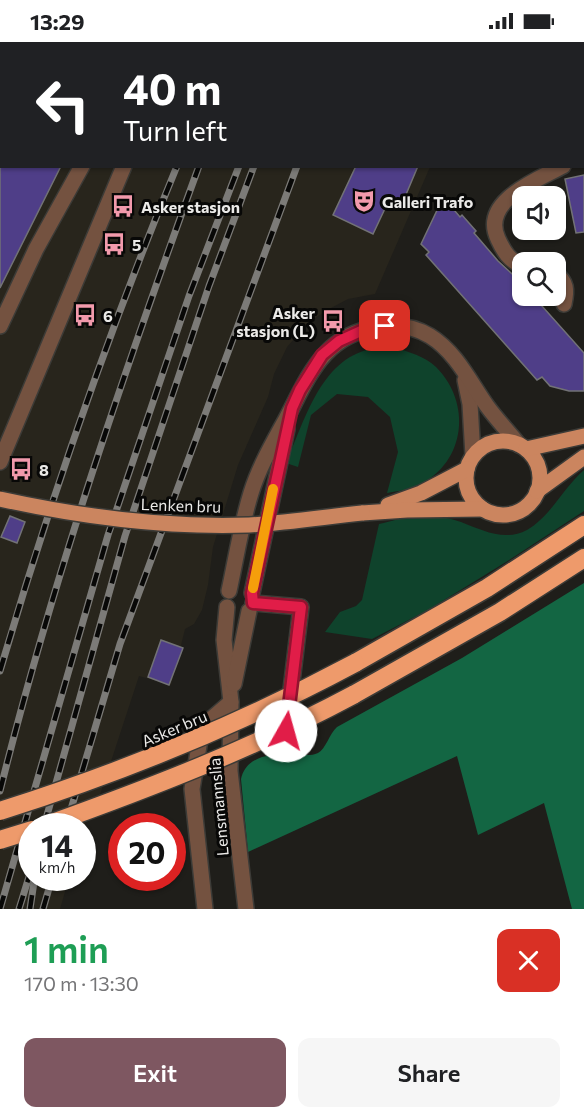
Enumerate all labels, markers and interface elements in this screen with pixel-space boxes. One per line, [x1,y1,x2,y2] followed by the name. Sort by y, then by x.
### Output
[30,8,85,35] text: 13:29
[123,62,221,114] text: 40 m
[24,66,102,144] icon: left
[123,114,227,147] text: Turn left
[512,186,566,306] map controls
[512,186,566,240] button: sound
[351,188,377,214] theatre icon: Galleri Trafo
[382,192,474,211] place label: Galleri Trafo
[110,193,136,219] bus stop icon: Asker stasjon
[141,197,240,216] place label: Asker stasjon
[101,231,127,257] bus stop icon: 5
[132,235,141,254] place label: 5
[512,252,566,306] button: search
[359,300,410,351] pin
[72,302,98,328] bus stop icon: 6
[236,303,315,340] place label: Asker stasjon (L)
[103,306,113,325] place label: 6
[320,308,346,334] bus stop icon: Asker stasjon (L)
[368,309,401,342] icon: arrive
[8,456,34,482] bus stop icon: 8
[39,460,49,479] place label: 8
[140,494,222,516] street label: Lenken bru
[254,699,318,763] position arrow
[138,706,210,750] street label: Asker bru
[204,757,232,857] street label: Lensmannslia
[108,813,186,891] speed limit sign: 20
[41,826,73,863] text: 14
[39,858,75,876] text: km/h
[24,926,109,970] text: 1 min
[497,929,560,992] button: close
[24,971,139,995] text: 170 m · 13:30
[24,1038,286,1107] button: Exit
[298,1038,560,1107] button: Share

